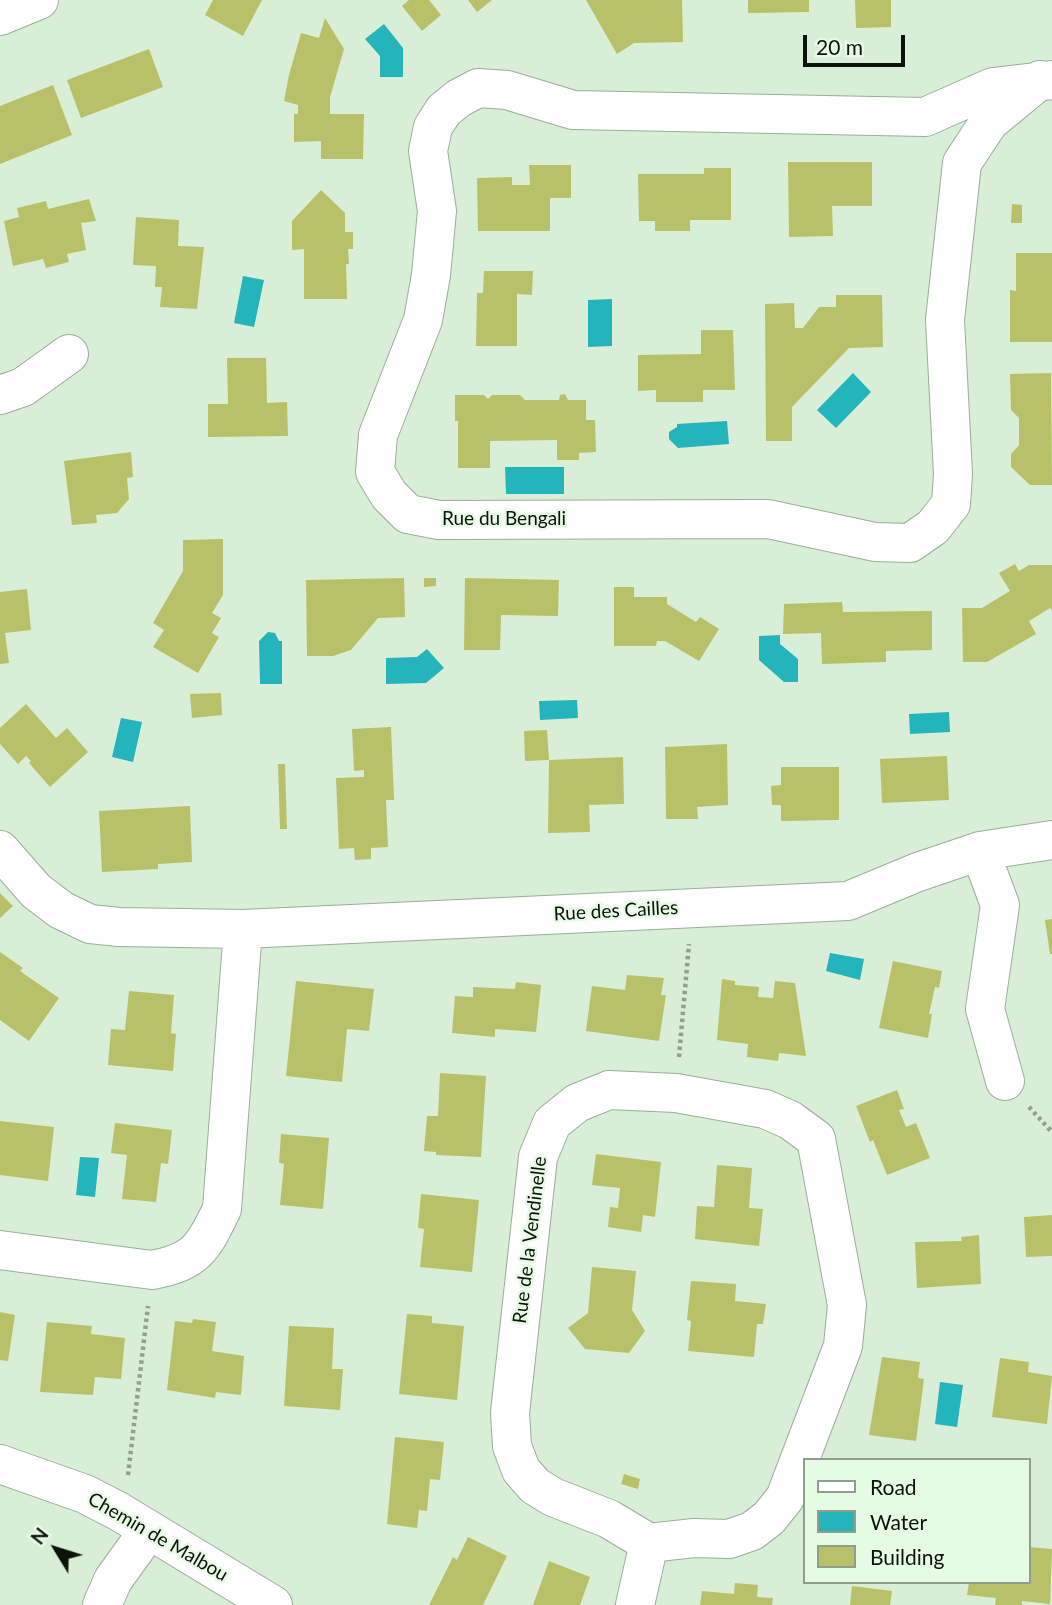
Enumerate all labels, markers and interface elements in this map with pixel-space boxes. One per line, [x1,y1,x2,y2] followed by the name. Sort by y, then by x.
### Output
[807,21,908,65] scale bar
[816,34,863,59] text: 20 m
[442,508,566,530] street label: Rue du Bengali
[553,896,679,926] street label: Rue des Cailles
[508,1155,552,1325] street label: Rue de la Vendinelle
[804,1458,1031,1584] legend
[870,1474,917,1499] text: Road
[84,1488,232,1586] street label: Chemin de Malbou
[870,1509,927,1534] text: Water
[21,1514,91,1584] north arrow
[25,1523,53,1549] text: N
[870,1544,945,1569] text: Building

